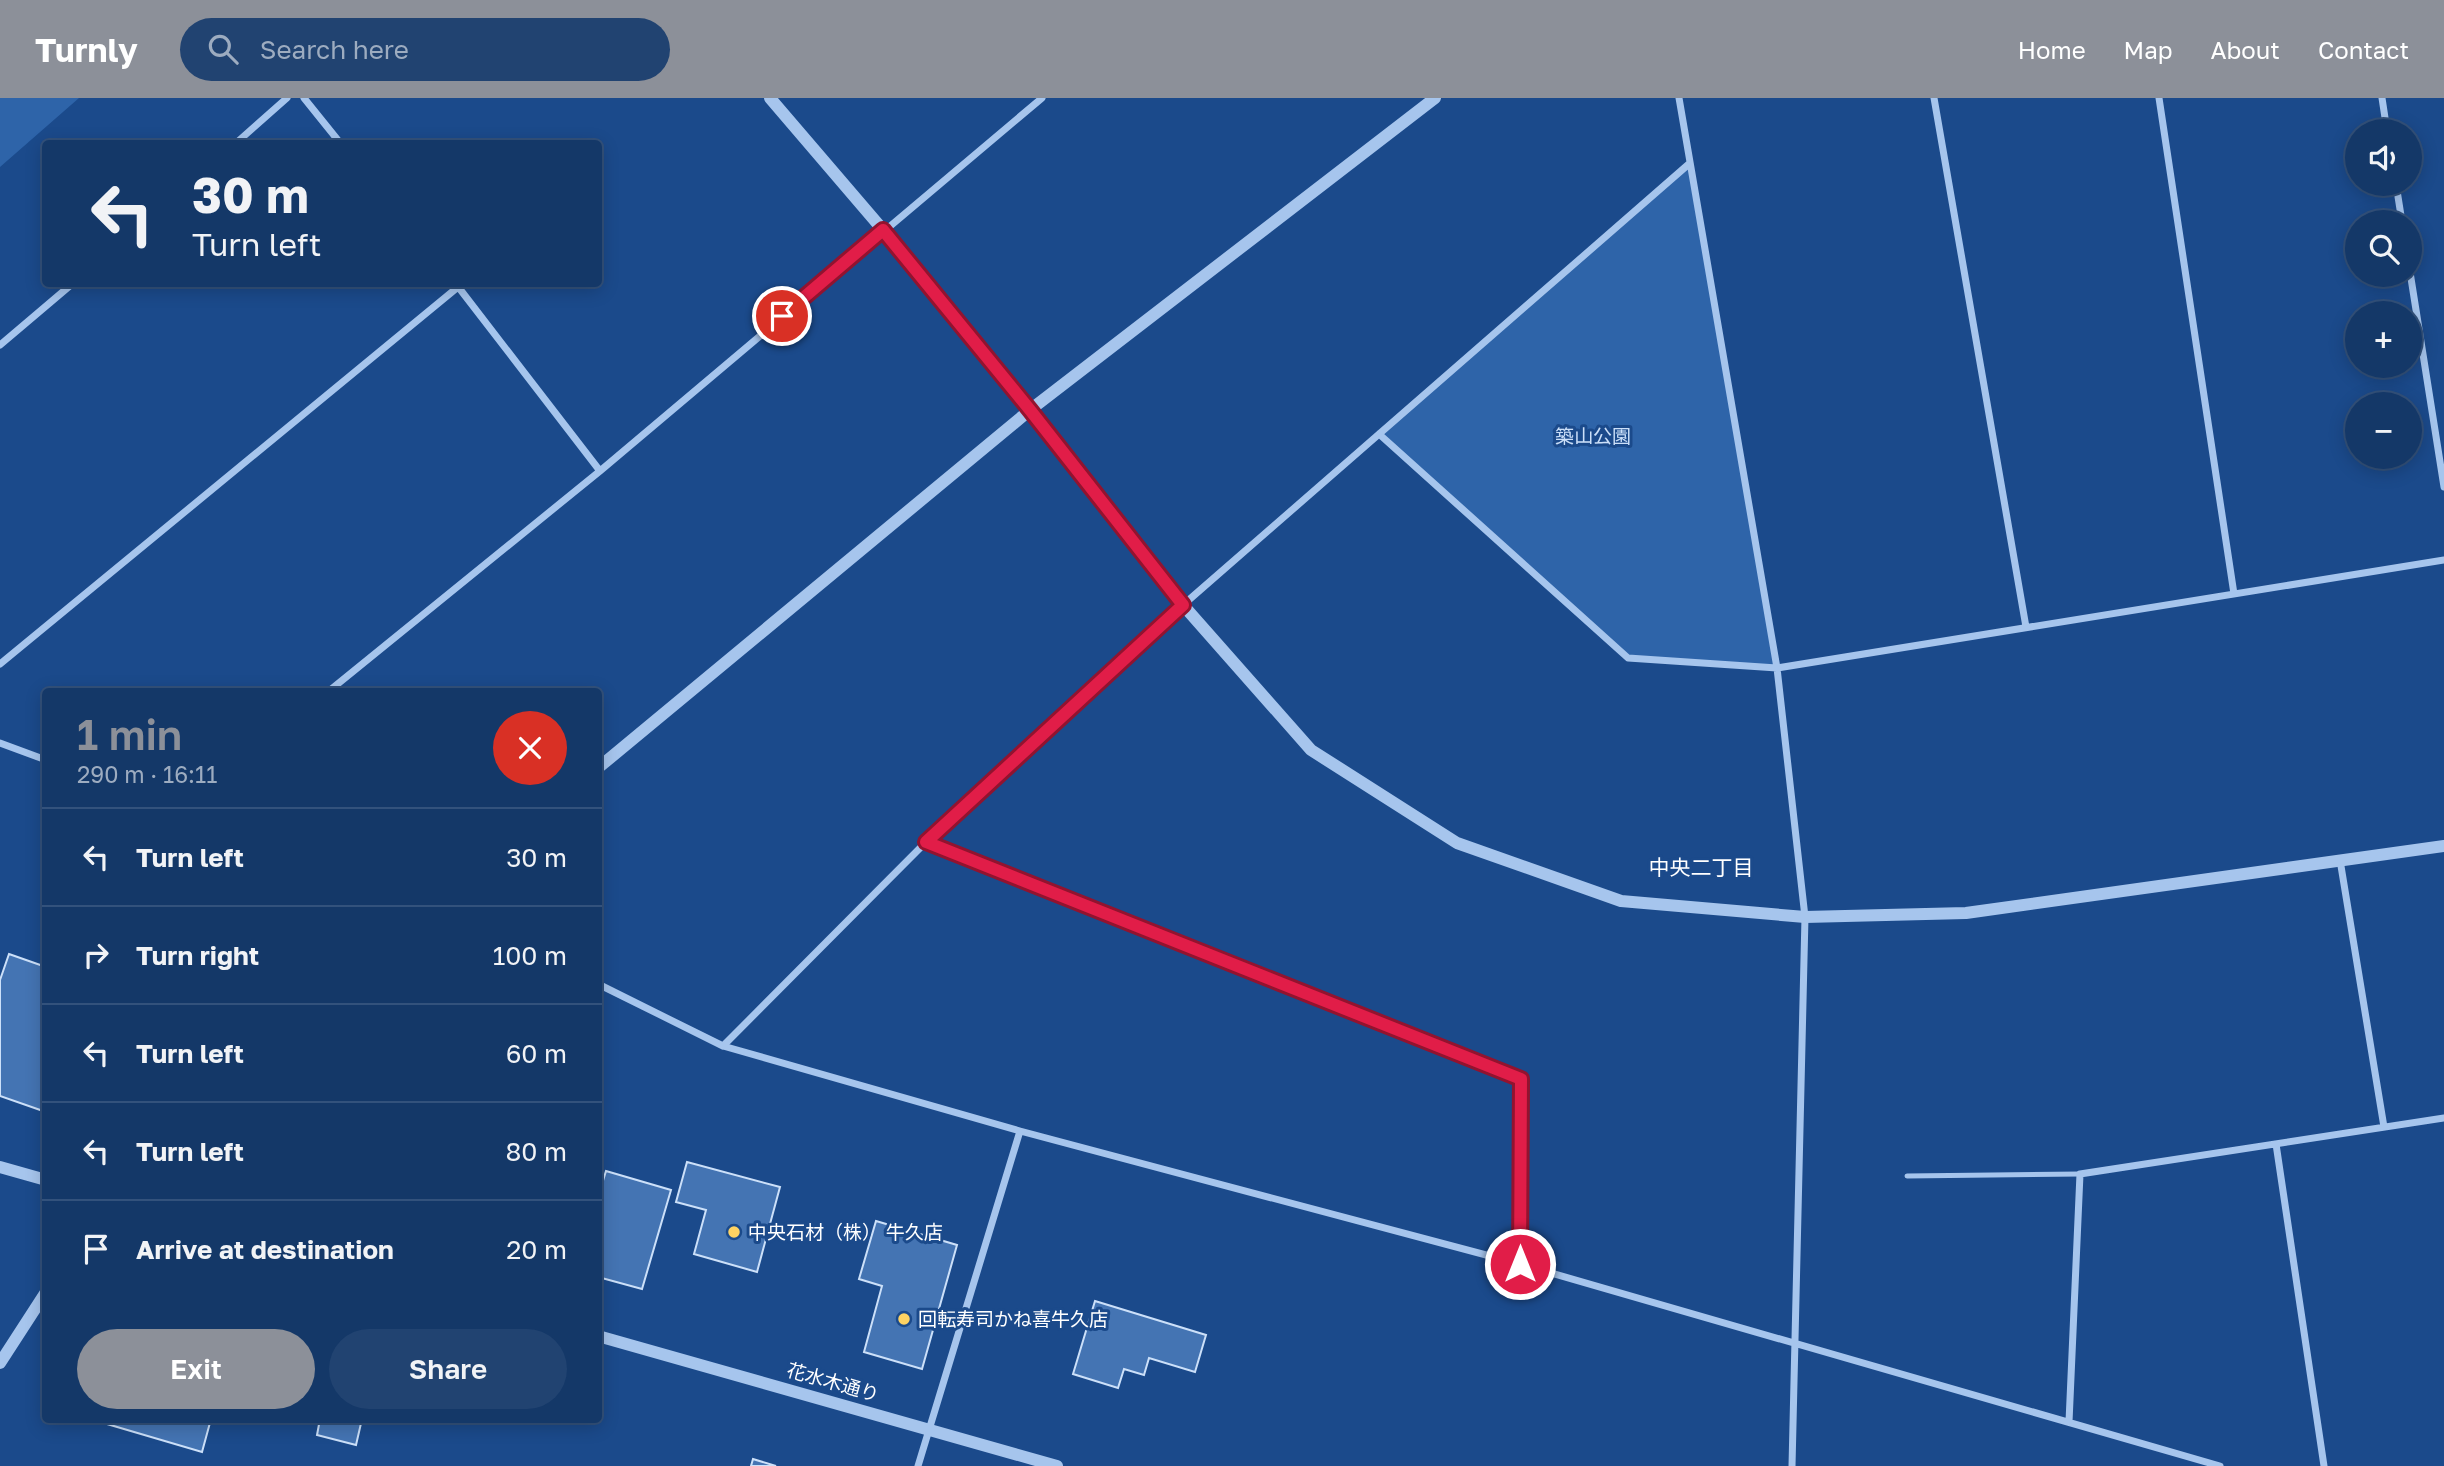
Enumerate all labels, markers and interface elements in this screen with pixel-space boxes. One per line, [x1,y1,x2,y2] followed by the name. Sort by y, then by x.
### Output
[180,18,670,81] search box
[35,30,138,69] text: Turnly
[204,30,242,68] icon: search
[260,34,409,65] text: Search here
[2018,35,2086,64] text: Home
[2124,35,2173,64] text: Map
[2211,35,2280,64] text: About
[2318,35,2409,64] text: Contact
[2345,119,2422,469] map controls
[2345,119,2422,196] button: sound
[192,165,309,224] text: 30 m
[77,168,168,259] icon: left
[2345,210,2422,287] button: search
[192,225,321,263] text: Turn left
[752,286,812,346] pin
[763,297,801,335] icon: arrive
[2345,301,2422,378] button: +
[2345,392,2422,469] button: −
[1555,424,1631,447] park label: 築山公園
[77,709,182,759] text: 1 min
[493,711,567,785] button: close
[77,760,217,788] text: 290 m · 16:11
[77,838,115,876] icon: left
[136,842,244,873] text: Turn left
[506,842,567,873] text: 30 m
[1649,854,1754,880] district label: 中央二丁目
[77,936,115,974] icon: right
[136,940,259,971] text: Turn right
[493,940,567,971] text: 100 m
[77,1034,115,1072] icon: left
[136,1038,244,1069] text: Turn left
[506,1038,567,1069] text: 60 m
[77,1132,115,1170] icon: left
[136,1136,244,1167] text: Turn left
[506,1136,567,1167] text: 80 m
[748,1220,943,1243] place label: 中央石材（株） 牛久店
[726,1224,742,1240] marker: 中央石材（株） 牛久店
[1483,1227,1557,1301] position arrow
[77,1230,115,1268] icon: arrive
[136,1234,394,1265] text: Arrive at destination
[506,1234,567,1265] text: 20 m
[918,1307,1108,1330] place label: 回転寿司かね喜牛久店
[896,1311,912,1327] marker: 回転寿司かね喜牛久店
[77,1329,315,1409] button: Exit
[329,1329,567,1409] button: Share
[784,1357,882,1406] street label: 花水木通り

